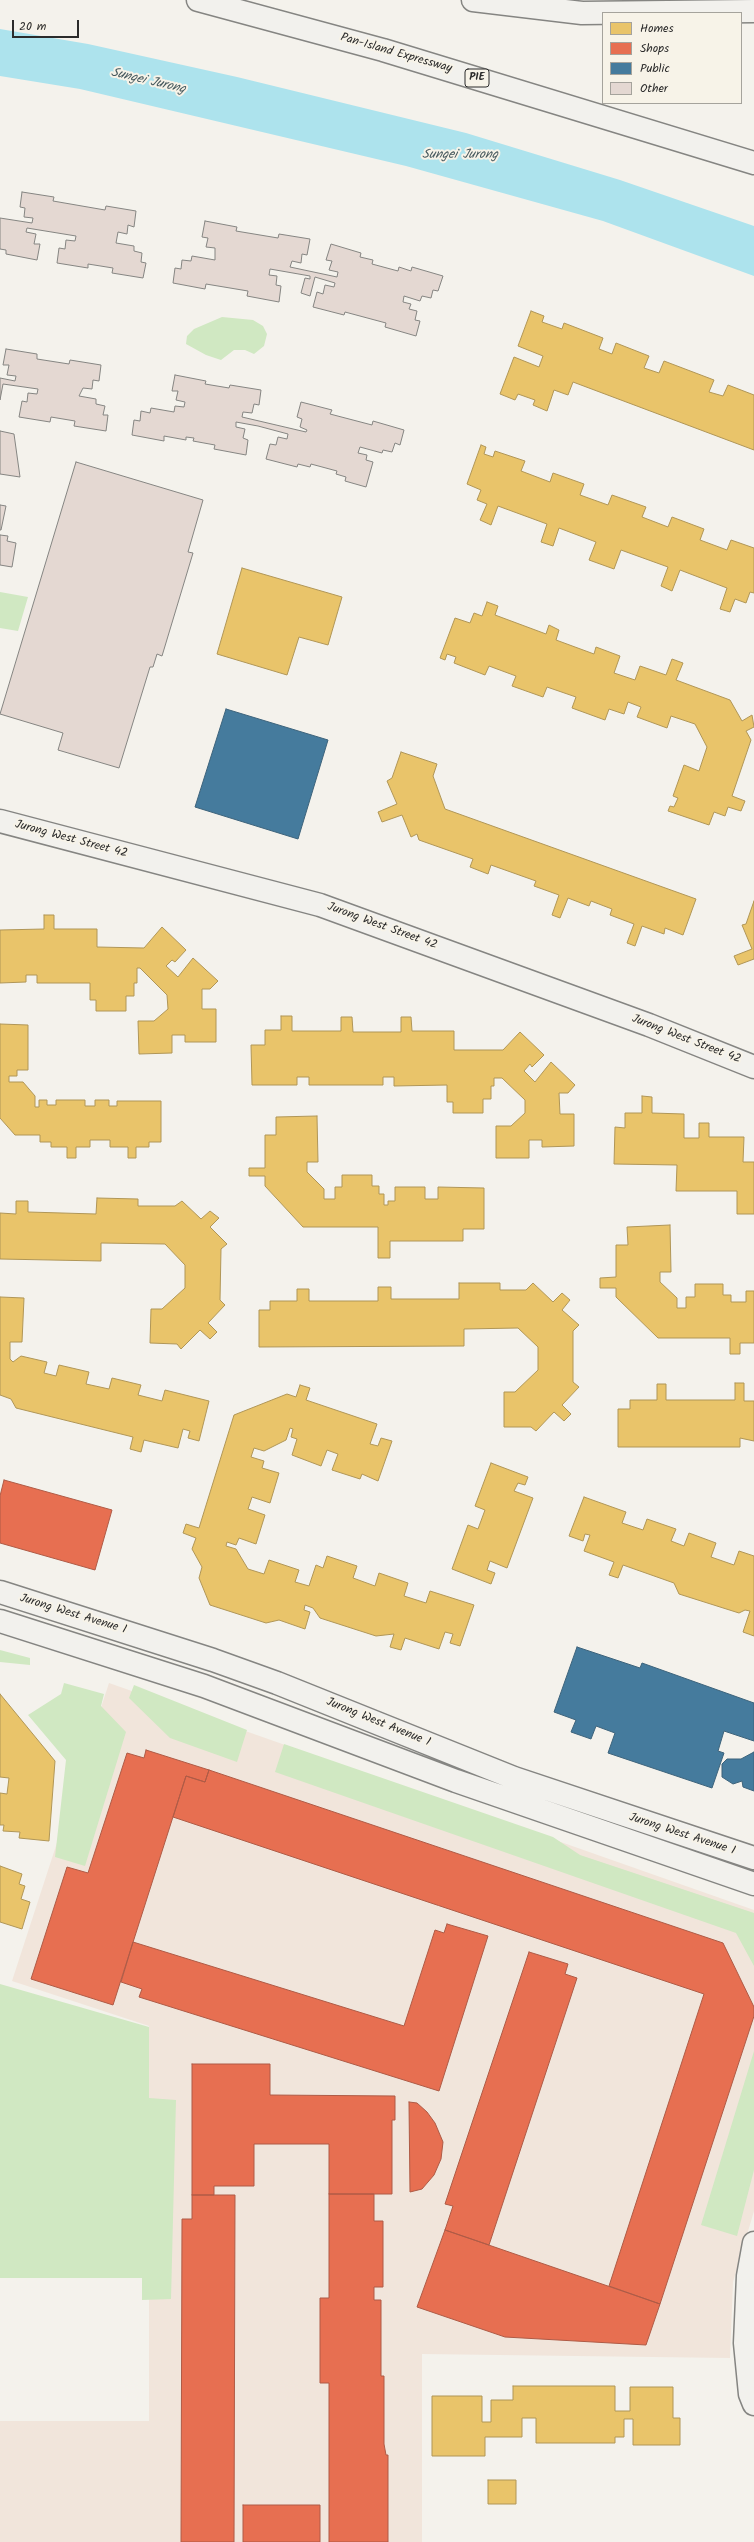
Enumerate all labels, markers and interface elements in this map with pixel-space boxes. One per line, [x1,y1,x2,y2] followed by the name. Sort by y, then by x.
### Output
[14,12,81,38] scale bar
[602,12,742,104] legend
[19,17,46,36] text: 20 m
[640,19,674,38] text: Homes
[339,31,453,77] street label: Pan-Island Expressway
[640,39,669,58] text: Shops
[640,59,670,78] text: Public
[109,66,187,98] water label: Sungei Jurong
[465,69,489,87] road number: PIE
[640,79,668,98] text: Other
[422,148,498,164] water label: Sungei Jurong
[13,818,129,862] street label: Jurong West Street 42
[325,900,439,954] street label: Jurong West Street 42
[629,1013,743,1067] street label: Jurong West Street 42
[18,1592,128,1638] street label: Jurong West Avenue 1
[324,1696,432,1750] street label: Jurong West Avenue 1
[627,1811,737,1859] street label: Jurong West Avenue 1

